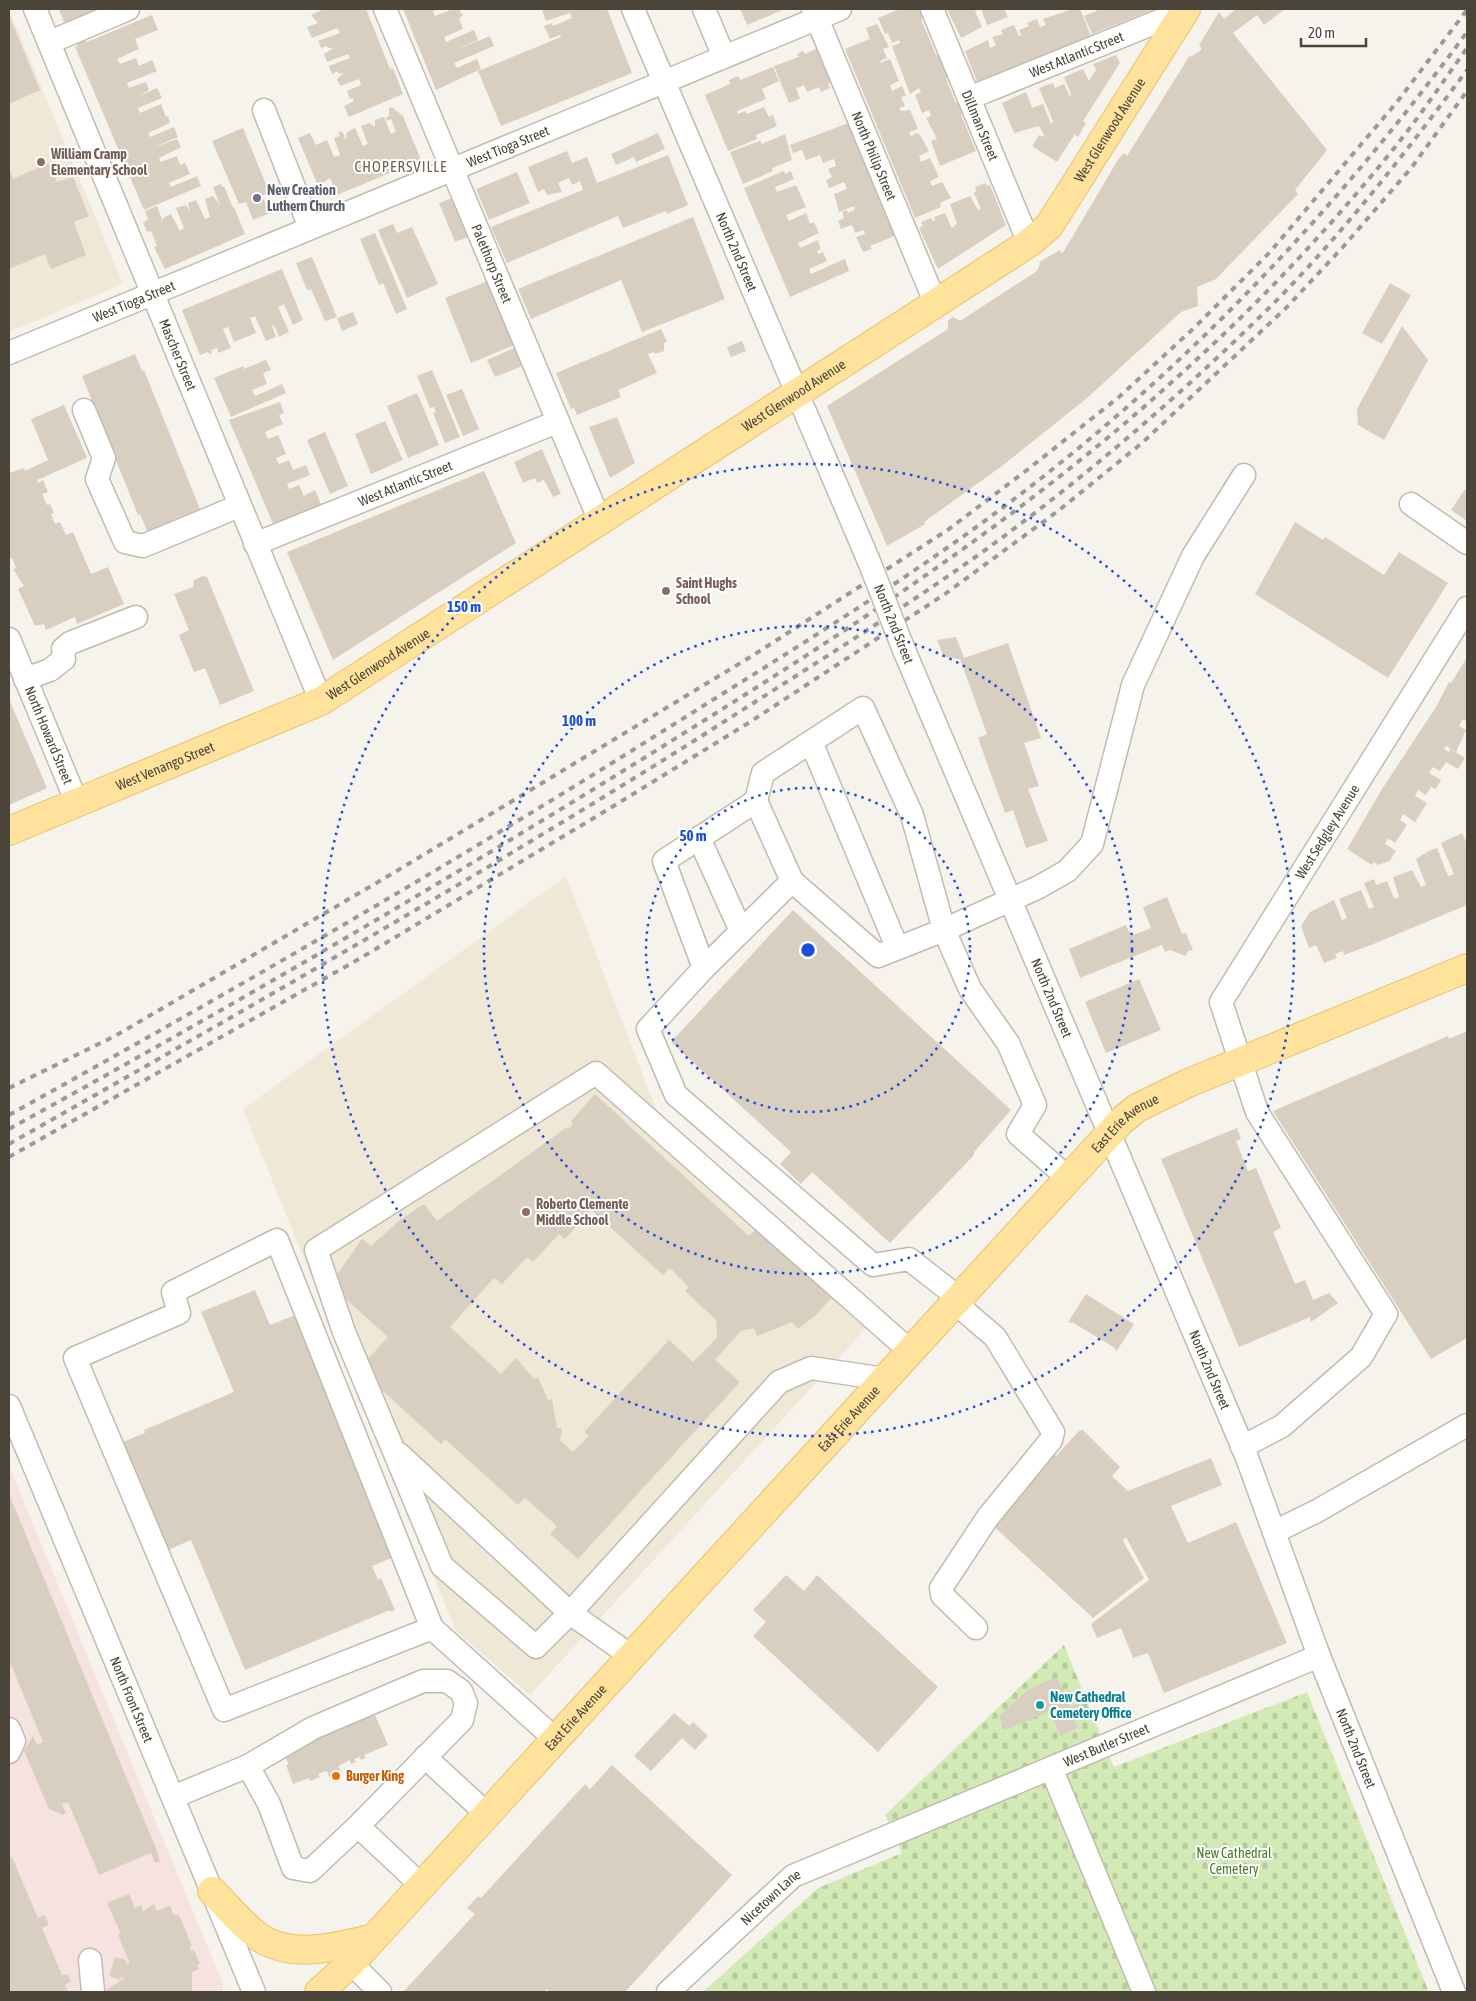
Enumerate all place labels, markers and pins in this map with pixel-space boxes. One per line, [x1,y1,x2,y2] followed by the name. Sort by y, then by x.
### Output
[50,146,147,178] place label: William Cramp Elementary School
[35,156,47,168] marker: William Cramp Elementary School
[267,182,345,214] place label: New Creation Luthern Church
[251,192,263,204] marker: New Creation Luthern Church
[676,575,737,607] place label: Saint Hughs School
[660,585,672,597] marker: Saint Hughs School
[799,941,817,959] centre of rings
[536,1196,629,1228] place label: Roberto Clemente Middle School
[520,1206,532,1218] marker: Roberto Clemente Middle School
[1050,1689,1132,1721] place label: New Cathedral Cemetery Office
[1034,1699,1046,1711] marker: New Cathedral Cemetery Office
[346,1768,405,1784] place label: Burger King
[330,1770,342,1782] marker: Burger King

